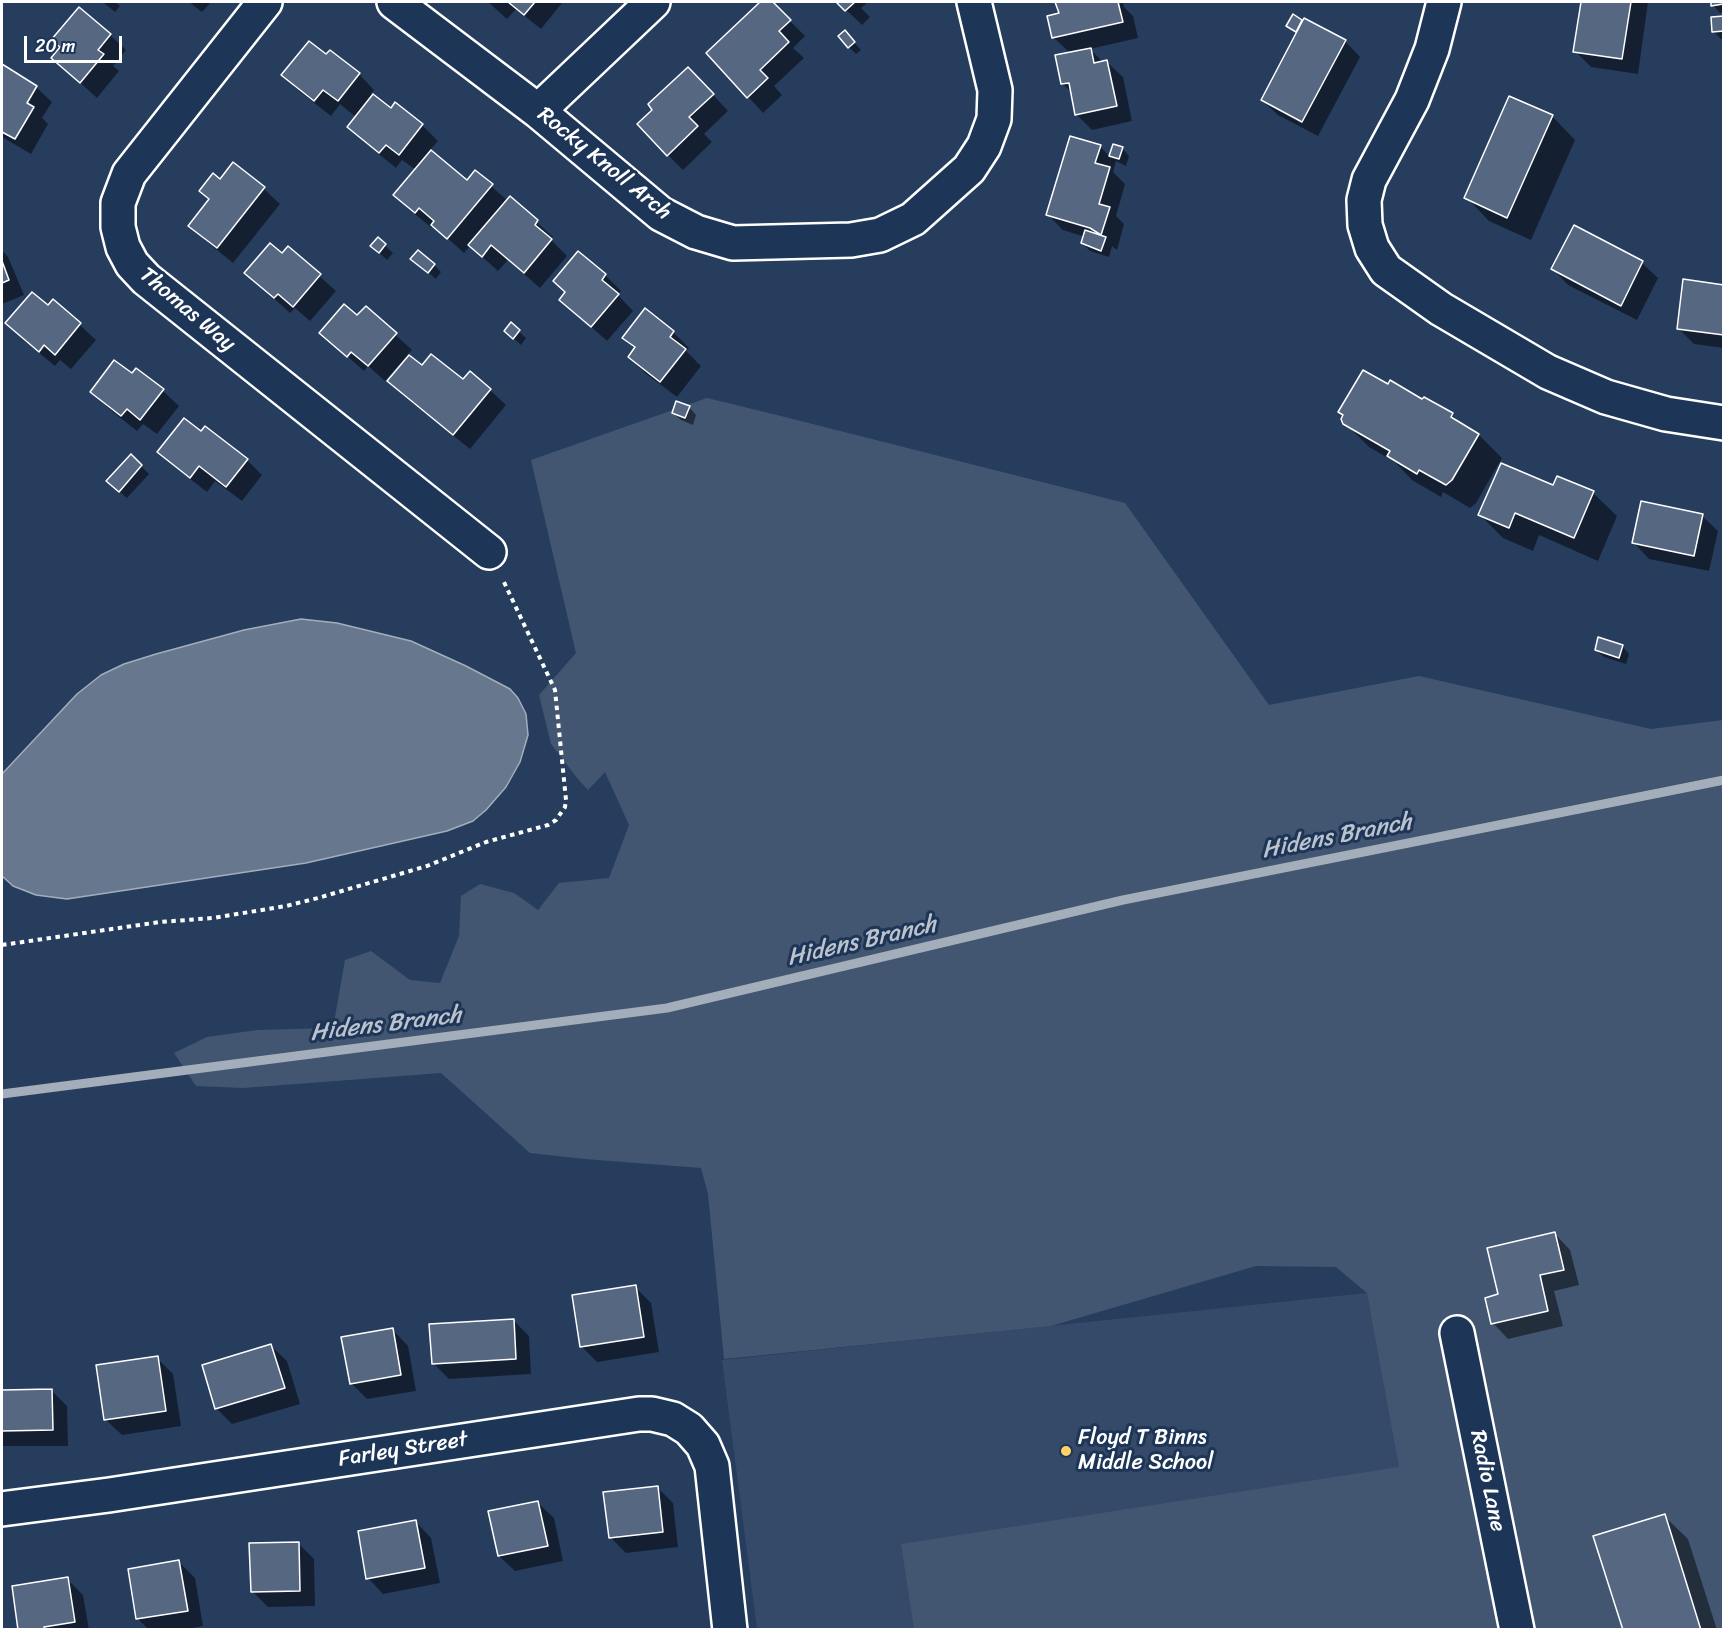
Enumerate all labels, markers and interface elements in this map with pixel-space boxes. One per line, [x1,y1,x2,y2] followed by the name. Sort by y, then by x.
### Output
[27,24,124,62] scale bar
[35,30,75,62] text: 20 m
[532,102,676,226] street label: Rocky Knoll Arch
[134,262,240,358] street label: Thomas Way
[1260,808,1414,866] water label: Hidens Branch
[785,911,939,973] water label: Hidens Branch
[309,1001,463,1049] water label: Hidens Branch
[1078,1425,1213,1476] place label: Floyd T Binns Middle School
[336,1427,470,1473] street label: Farley Street
[1463,1428,1511,1534] street label: Radio Lane
[1059,1444,1073,1458] marker: Floyd T Binns Middle School

